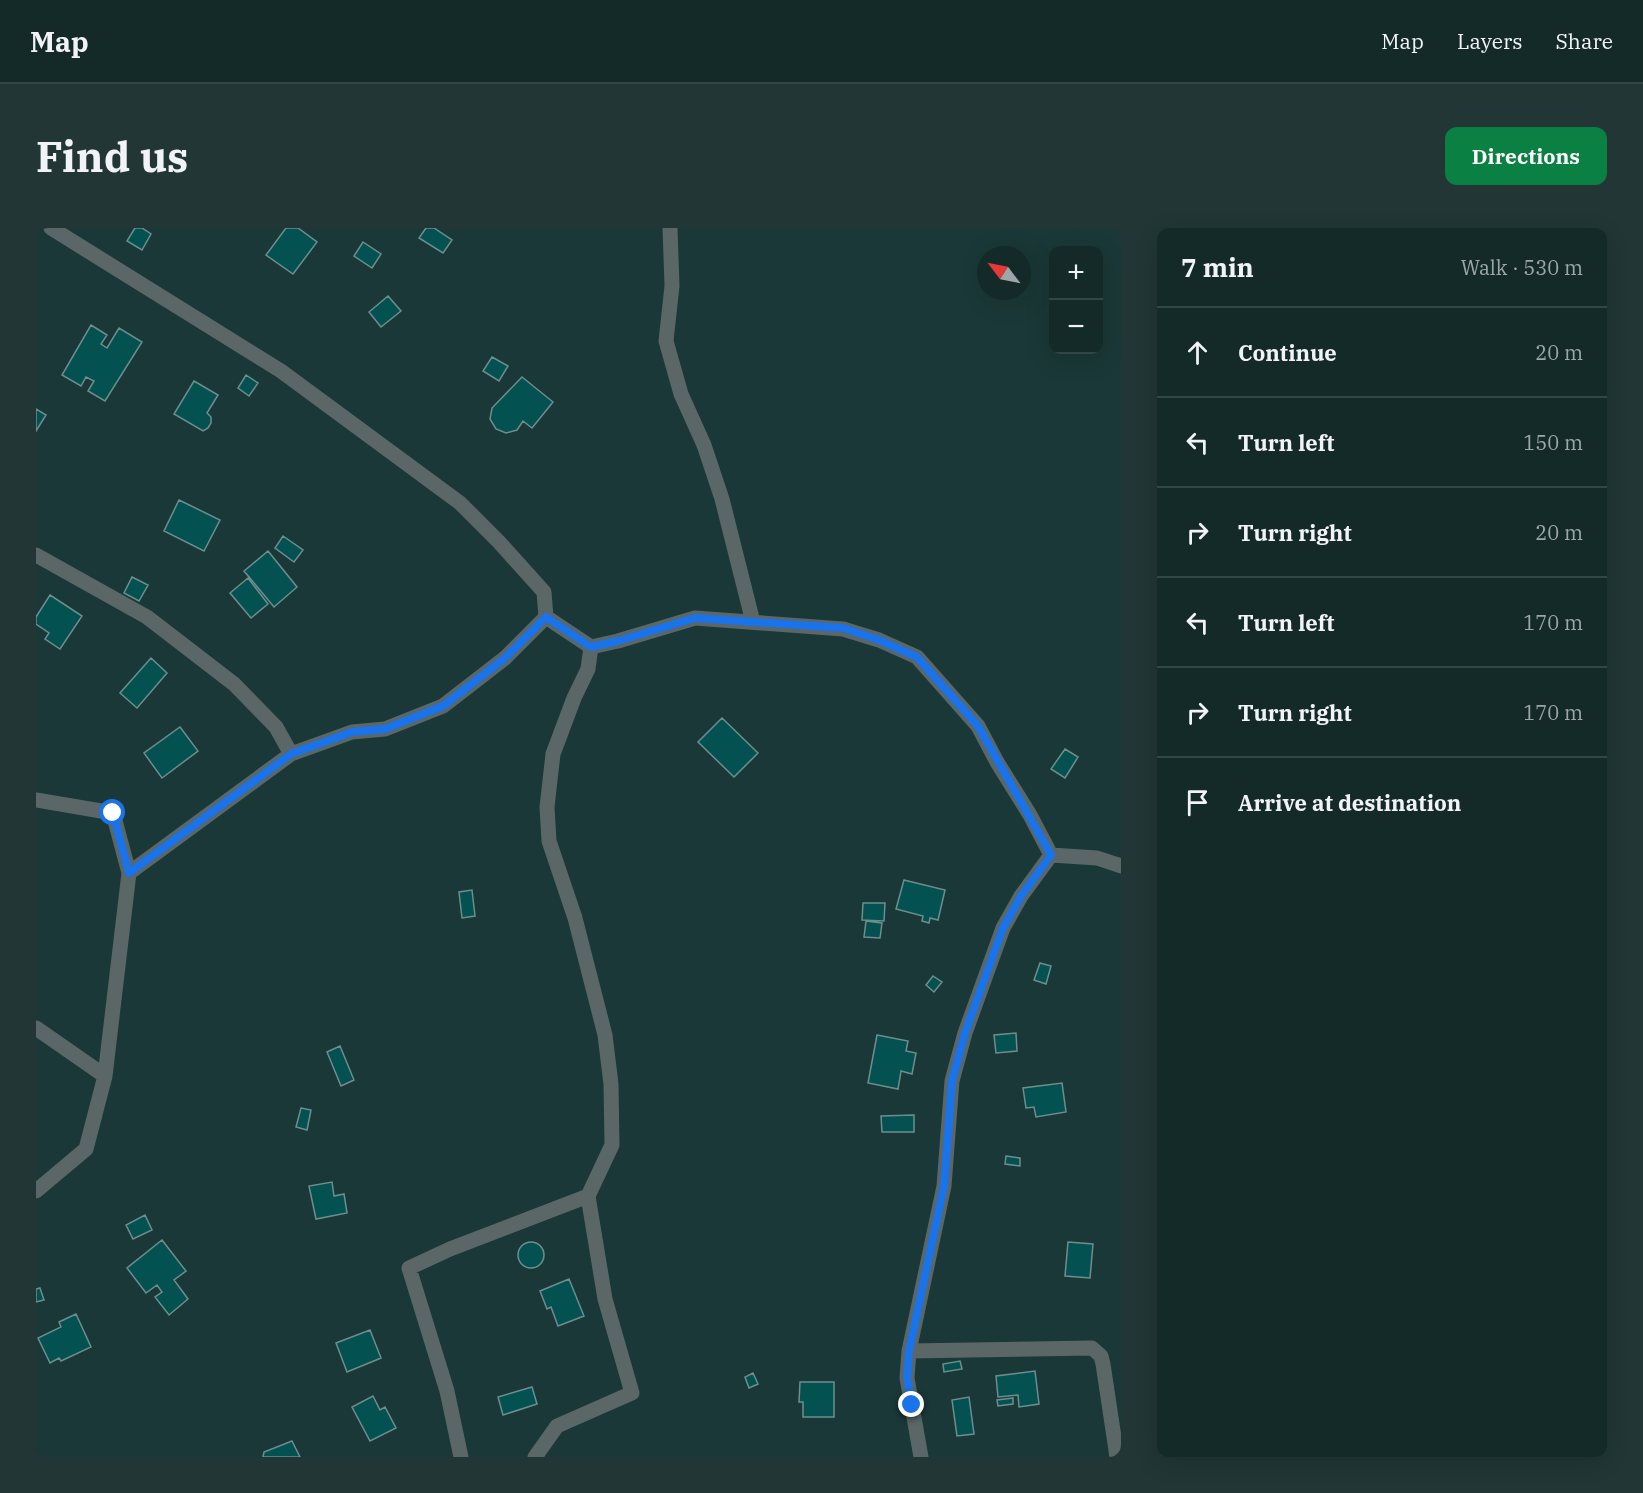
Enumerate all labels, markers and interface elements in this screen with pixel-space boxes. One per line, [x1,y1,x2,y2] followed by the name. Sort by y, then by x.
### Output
[30,23,89,60] text: Map
[1381,27,1424,55] text: Map
[1457,27,1523,55] text: Layers
[1556,27,1613,55] text: Share
[1445,127,1607,185] button: Directions
[36,129,188,184] text: Find us
[977,246,1031,300] north arrow
[1049,246,1103,354] map controls
[1049,246,1103,300] button: +
[1181,250,1254,284] text: 7 min
[1461,254,1583,281] text: Walk · 530 m
[1049,300,1103,354] button: −
[1181,336,1214,369] icon: ahead
[1238,338,1337,367] text: Continue
[1535,339,1583,366] text: 20 m
[1181,426,1214,459] icon: left
[1238,428,1334,457] text: Turn left
[1523,429,1583,456] text: 150 m
[1181,516,1214,549] icon: right
[1238,518,1352,547] text: Turn right
[1535,519,1583,546] text: 20 m
[1181,606,1214,639] icon: left
[1238,608,1334,637] text: Turn left
[1523,609,1583,636] text: 170 m
[1181,696,1214,729] icon: right
[1238,698,1352,727] text: Turn right
[1523,699,1583,726] text: 170 m
[1181,786,1214,819] icon: arrive
[1238,788,1461,817] text: Arrive at destination
[99,799,125,825] route start
[898,1391,924,1417] route end

